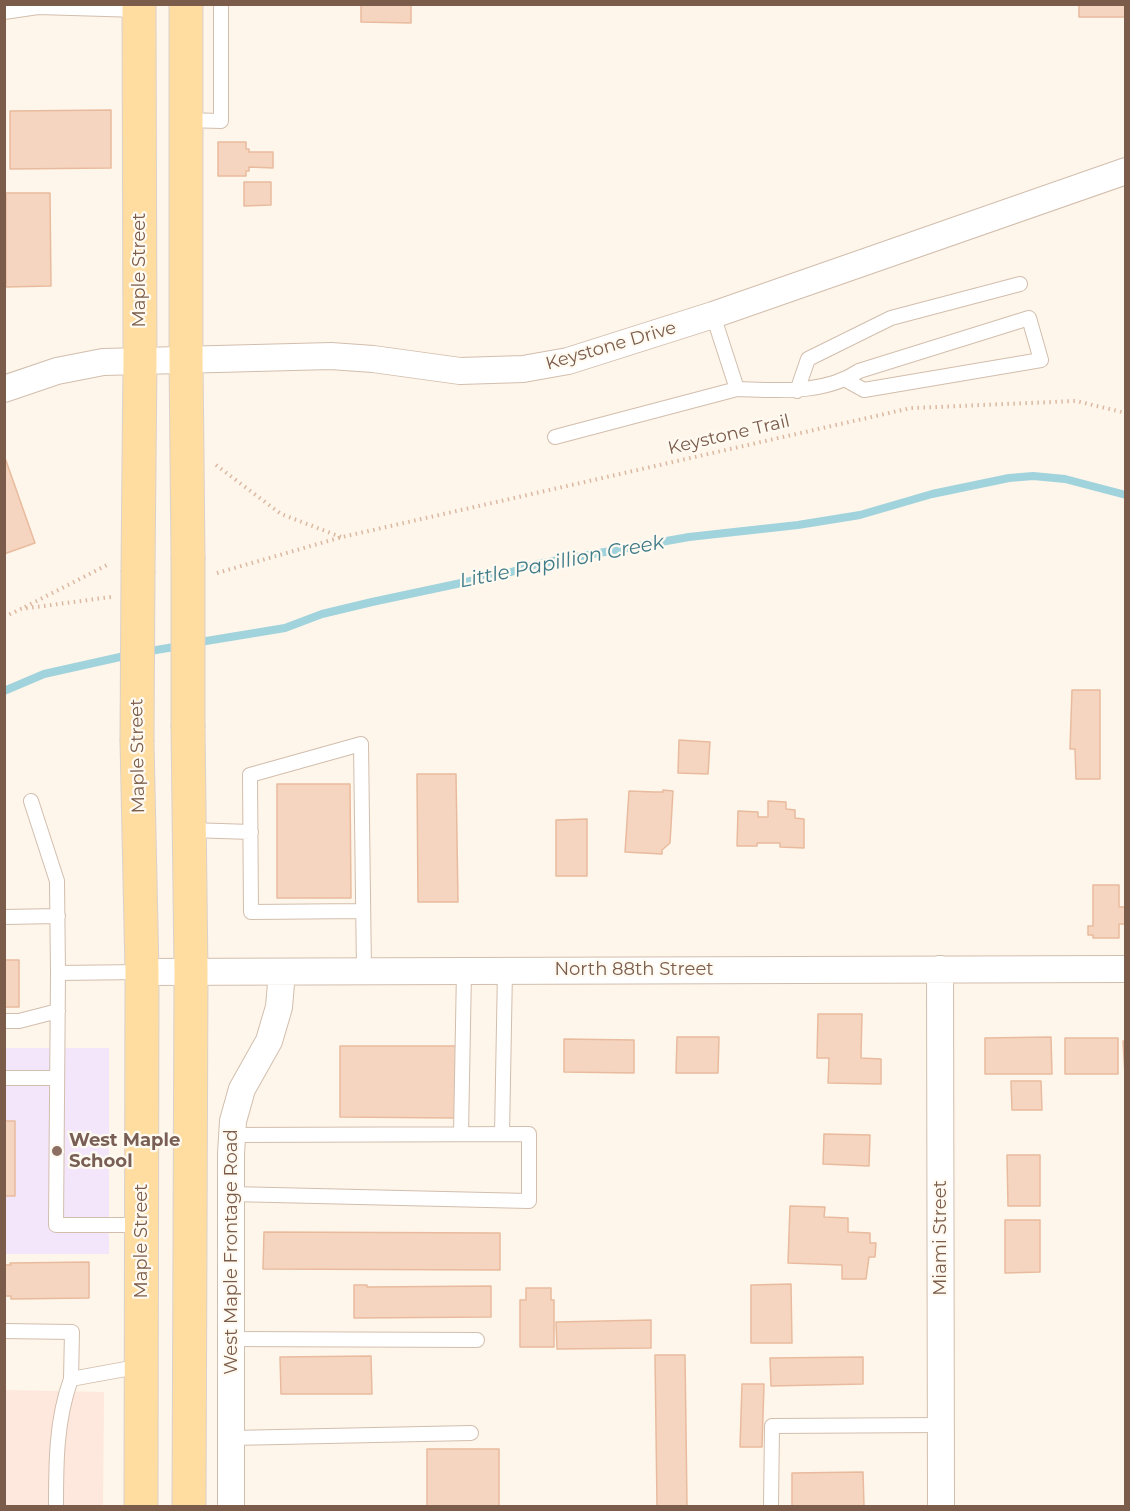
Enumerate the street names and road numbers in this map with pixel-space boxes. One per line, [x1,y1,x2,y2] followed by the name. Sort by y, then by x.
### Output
[129,213,151,327] street label: Maple Street
[543,317,679,375] street label: Keystone Drive
[666,410,792,460] street label: Keystone Trail
[126,698,150,814] street label: Maple Street
[554,959,714,981] street label: North 88th Street
[221,1129,243,1375] street label: West Maple Frontage Road
[930,1180,952,1296] street label: Miami Street
[131,1184,153,1298] street label: Maple Street

